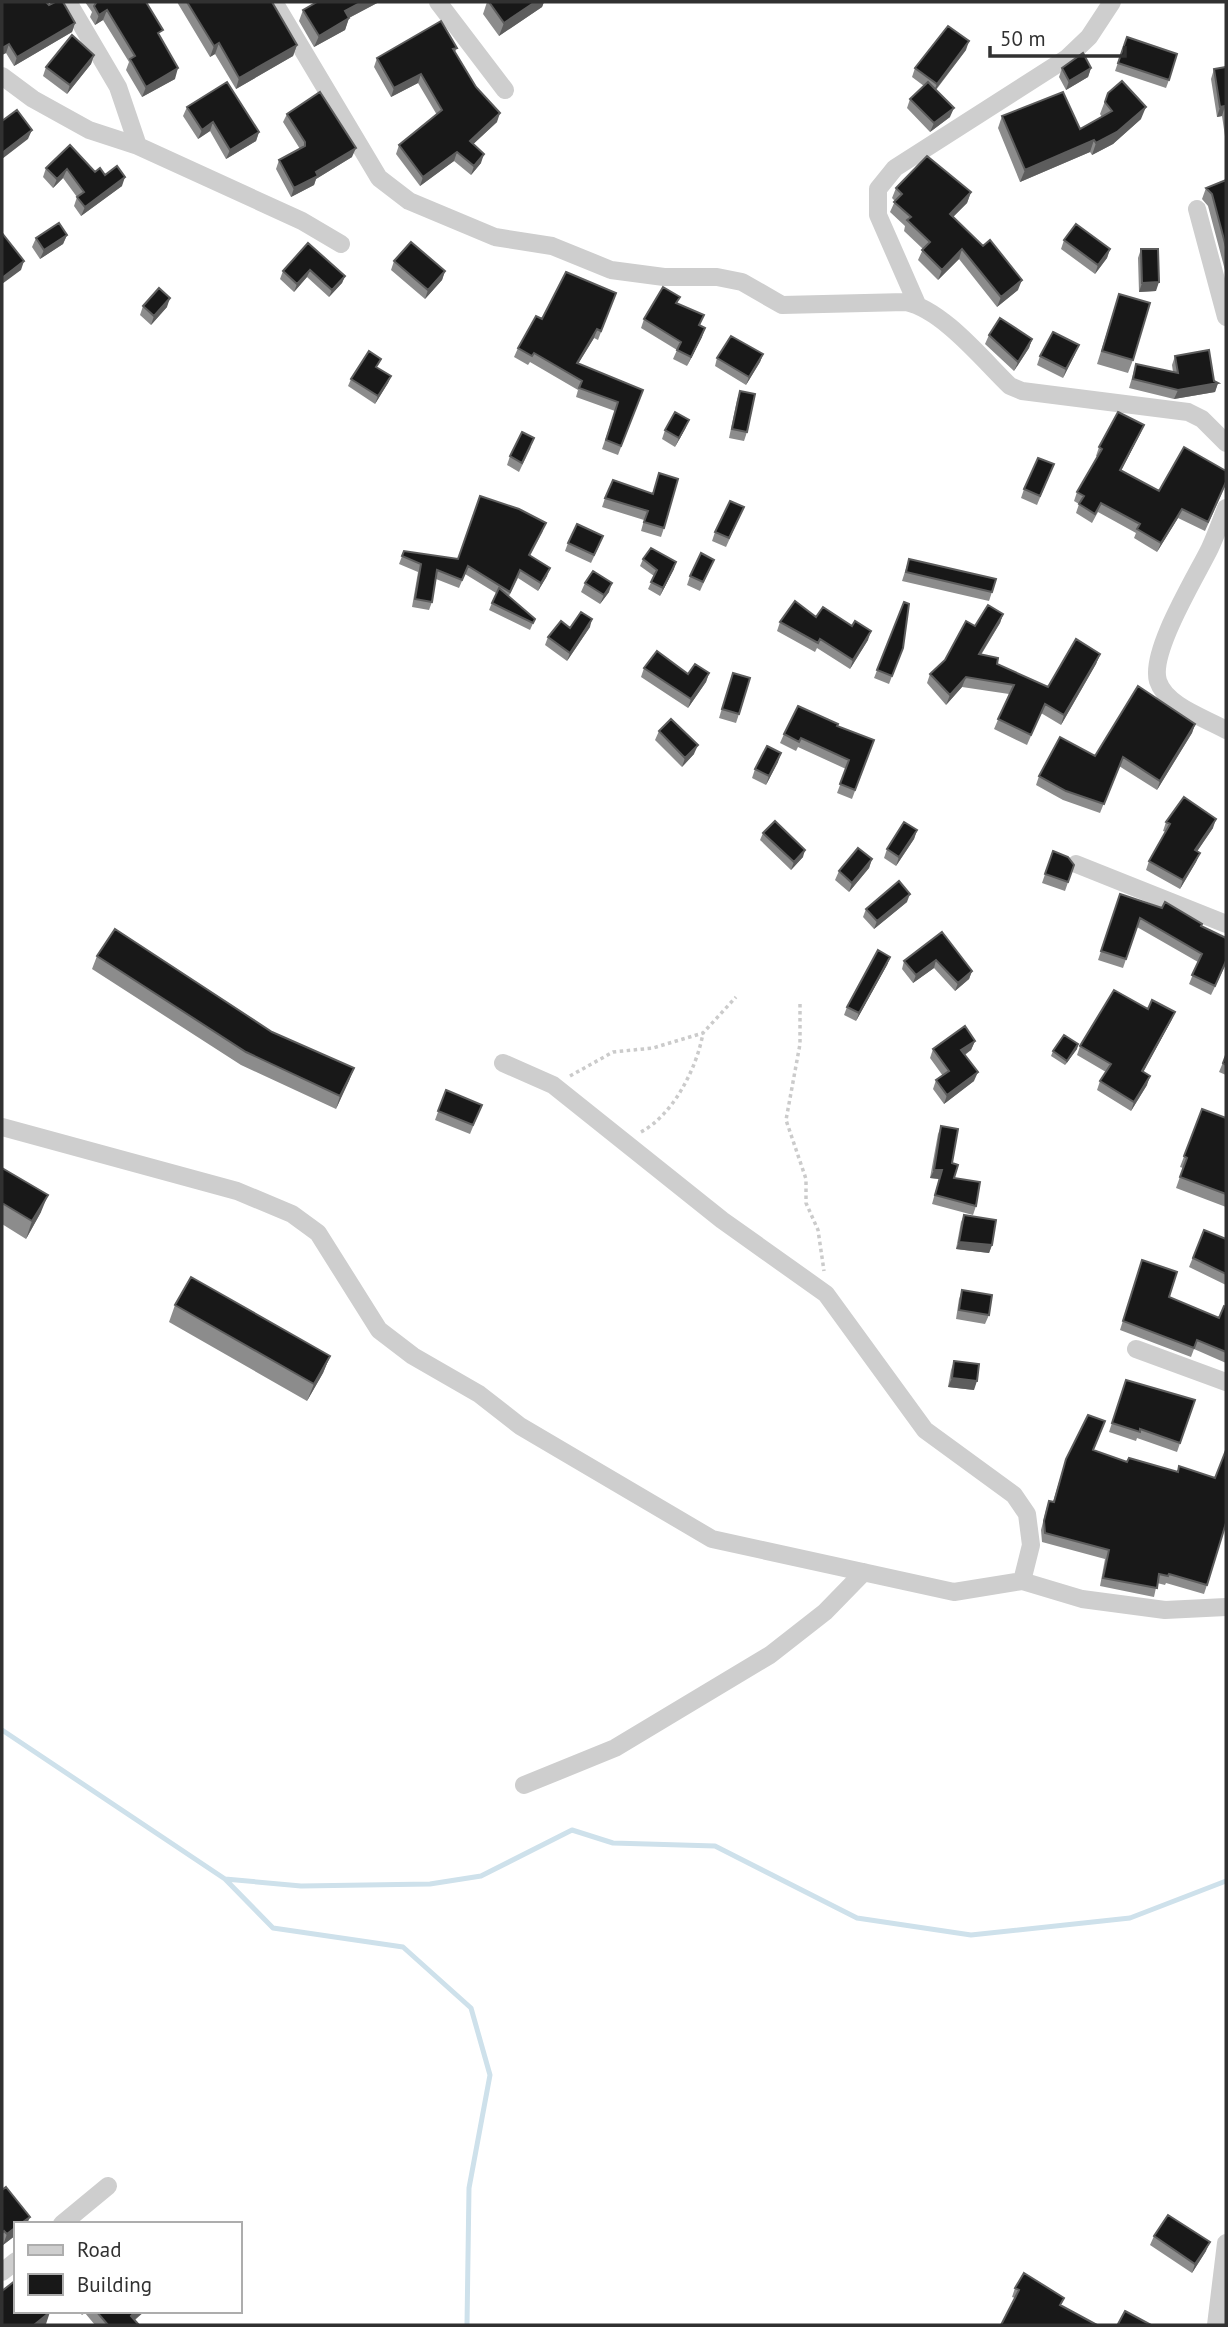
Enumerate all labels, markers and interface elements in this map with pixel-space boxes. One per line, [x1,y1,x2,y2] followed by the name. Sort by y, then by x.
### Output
[990,14,1125,58] scale bar
[1000,25,1046,52] text: 50 m
[14,2222,242,2313] legend
[77,2236,121,2263] text: Road
[77,2271,152,2298] text: Building

